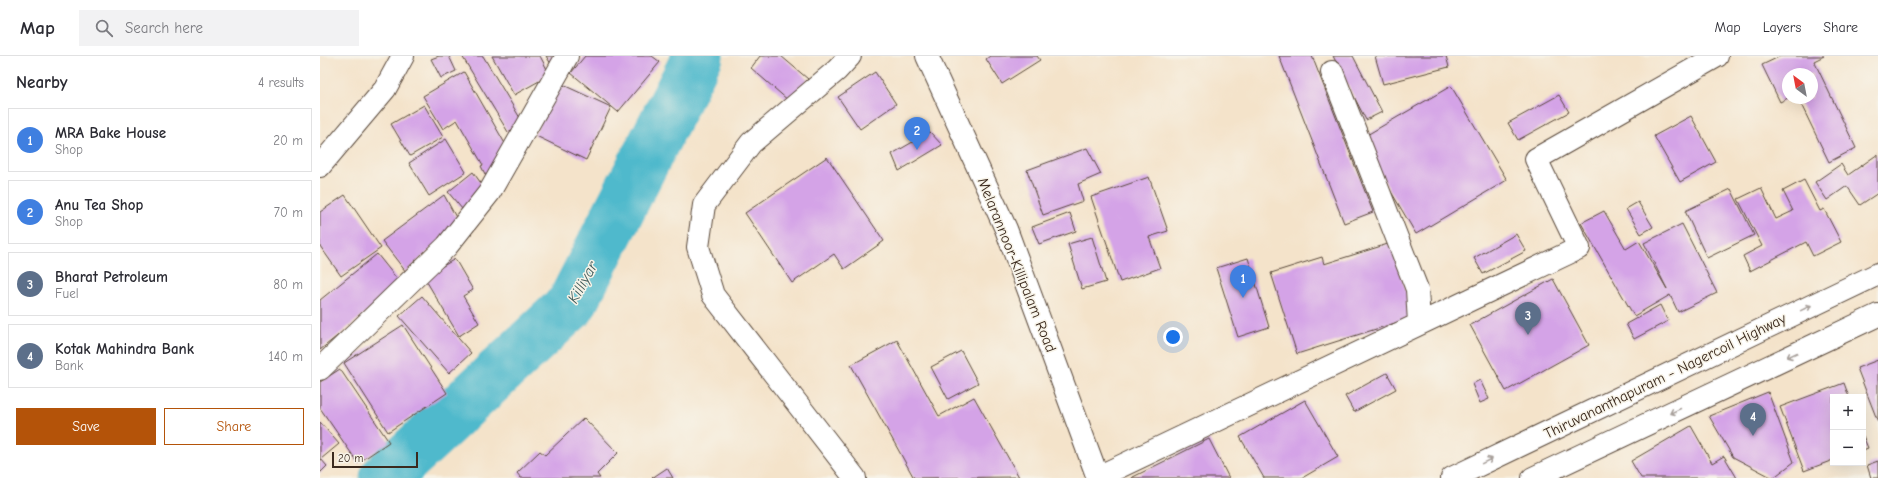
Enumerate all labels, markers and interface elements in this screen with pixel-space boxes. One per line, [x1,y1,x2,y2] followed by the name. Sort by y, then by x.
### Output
[79,10,359,46] search box
[20,17,55,39] text: Map
[93,17,115,39] icon: search
[125,19,203,37] text: Search here
[1714,19,1741,36] text: Map
[1763,19,1801,36] text: Layers
[1823,19,1858,36] text: Share
[1782,68,1818,104] north arrow
[16,73,67,92] text: Nearby
[258,75,304,90] text: 4 results
[904,117,930,150] pin: 2
[55,124,166,142] text: MRA Bake House
[27,133,33,148] text: 1
[273,133,303,148] text: 20 m
[55,142,83,157] text: Shop
[974,175,1060,355] street label: Melarannoor-Killipalam Road
[55,196,143,214] text: Anu Tea Shop
[27,205,33,220] text: 2
[274,205,303,220] text: 70 m
[55,214,83,229] text: Shop
[564,258,602,306] water label: Killiyar
[1230,265,1256,298] pin: 1
[55,268,168,286] text: Bharat Petroleum
[27,277,33,292] text: 3
[273,277,303,292] text: 80 m
[55,286,79,301] text: Fuel
[1515,302,1541,335] pin: 3
[1800,304,1812,311] one-way arrow
[1541,309,1789,443] street label: Thiruvananthapuram - Nagercoil Highway
[1163,327,1183,347] your location
[55,340,194,358] text: Kotak Mahindra Bank
[27,349,33,364] text: 4
[269,349,303,364] text: 140 m
[1786,352,1798,359] one-way arrow
[55,358,83,373] text: Bank
[1830,394,1866,466] map controls
[1830,394,1866,430] button: +
[1740,403,1766,436] pin: 4
[16,408,156,445] button: Save
[164,408,304,445] button: Share
[1669,408,1681,415] one-way arrow
[1830,430,1866,466] button: −
[332,450,418,469] scale bar
[338,452,363,465] text: 20 m
[1481,457,1493,464] one-way arrow

